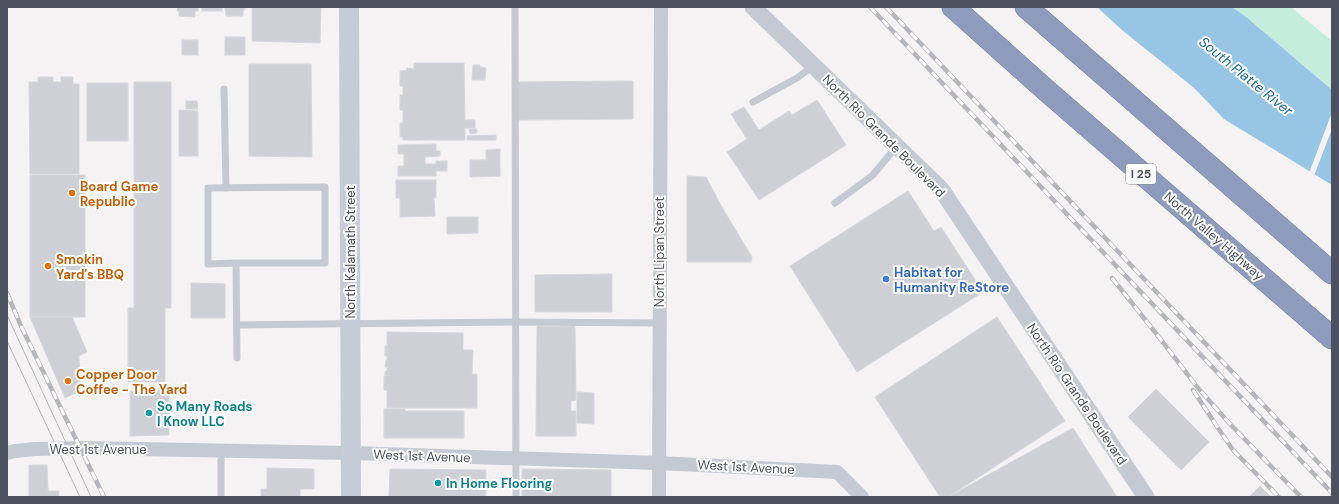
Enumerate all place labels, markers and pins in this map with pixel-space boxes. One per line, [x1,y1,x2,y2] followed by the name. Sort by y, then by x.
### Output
[80,178,159,210] place label: Board Game Republic
[67,188,77,198] marker: Board Game Republic
[56,251,124,283] place label: Smokin Yard's BBQ
[43,261,53,271] marker: Smokin Yard's BBQ
[894,264,1009,296] place label: Habitat for Humanity ReStore
[881,274,891,284] marker: Habitat for Humanity ReStore
[76,366,187,398] place label: Copper Door Coffee - The Yard
[63,376,73,386] marker: Copper Door Coffee - The Yard
[157,398,253,430] place label: So Many Roads I Know LLC
[144,408,154,418] marker: So Many Roads I Know LLC
[446,475,552,492] place label: In Home Flooring
[433,478,443,488] marker: In Home Flooring

